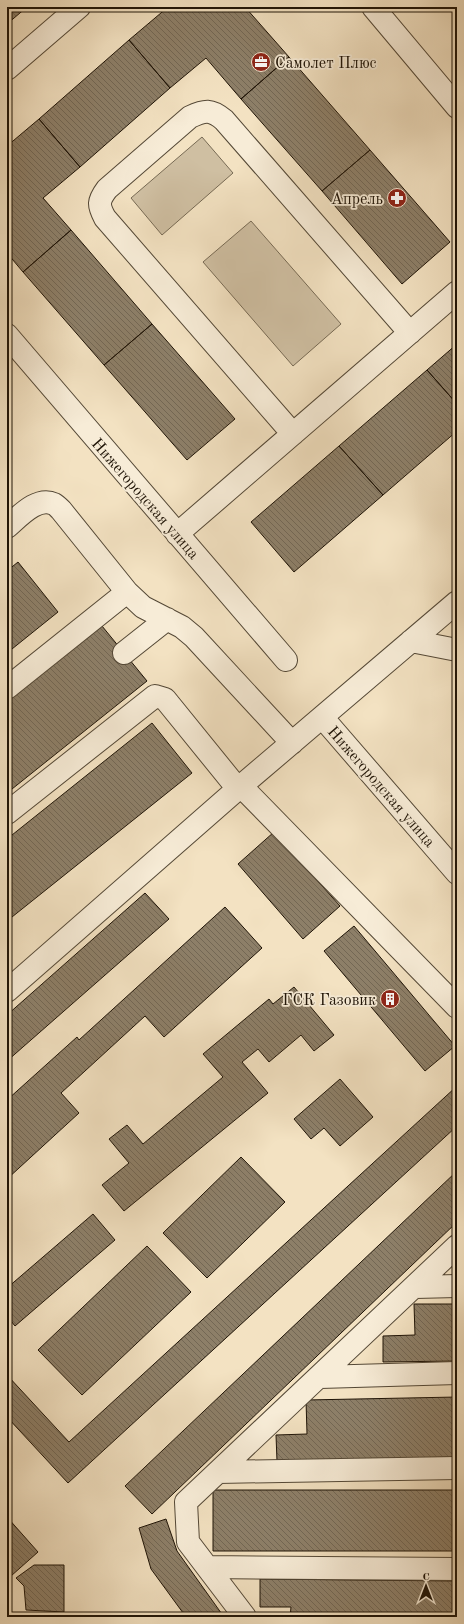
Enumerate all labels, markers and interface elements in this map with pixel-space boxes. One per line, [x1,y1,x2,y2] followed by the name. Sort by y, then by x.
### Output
[250,51,272,73] office icon: Самолет Плюс
[275,56,377,72] place label: Самолет Плюс
[386,187,408,209] pharmacy icon: Апрель
[331,192,383,208] place label: Апрель
[88,436,201,563] street label: Нижегородская улица
[324,724,437,851] street label: Нижегородская улица
[379,988,401,1010] building icon: ГСК Газовик
[282,993,376,1009] place label: ГСК Газовик
[406,1566,446,1606] north arrow
[422,1572,430,1583] text: С

